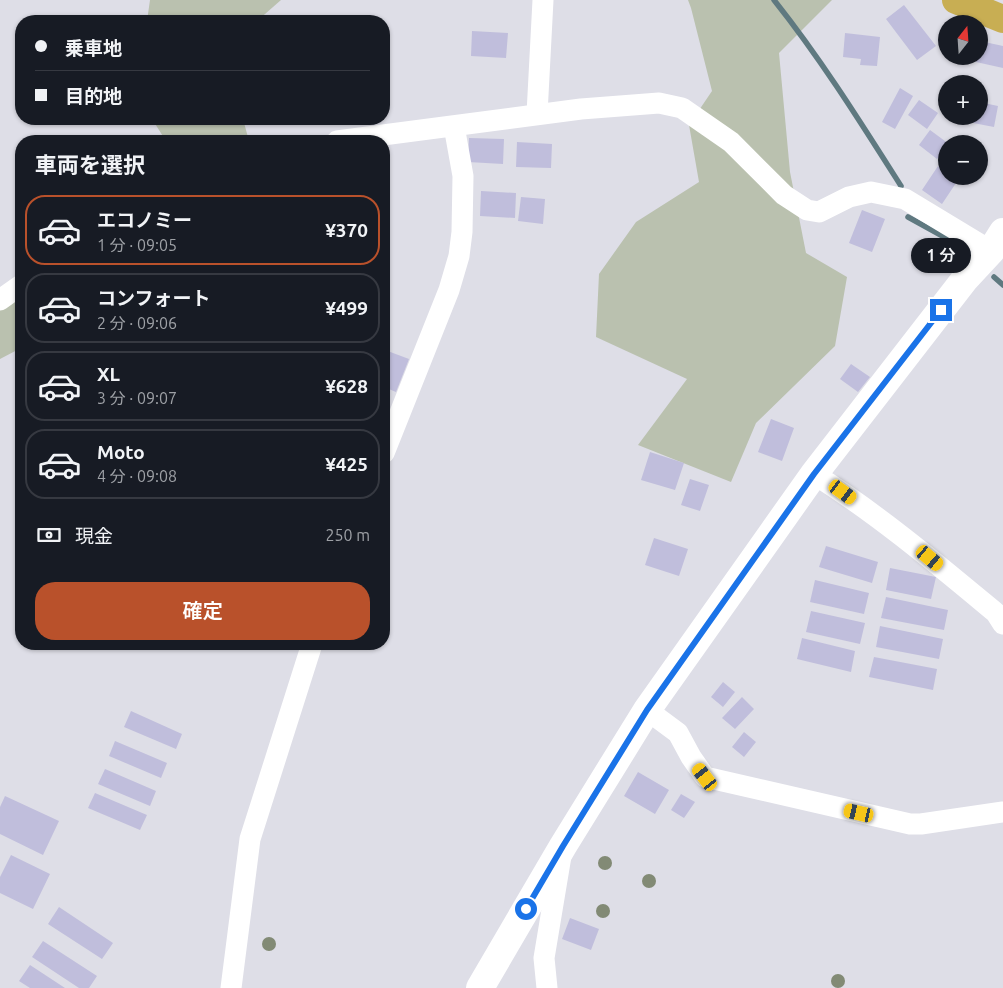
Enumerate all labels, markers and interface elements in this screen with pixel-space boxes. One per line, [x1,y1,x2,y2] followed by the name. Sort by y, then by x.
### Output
[938,15,988,65] north arrow
[938,15,988,185] map controls
[65,37,122,59] text: 乗車地
[938,75,988,125] button: +
[65,85,122,107] text: 目的地
[938,135,988,185] button: −
[35,152,145,177] text: 車両を選択
[37,208,82,253] icon: car
[97,209,192,231] text: エコノミー
[325,219,368,241] text: ¥370
[97,236,177,254] text: 1 分 · 09:05
[911,238,971,272] callout: 1 分
[927,246,955,264] text: 1 分
[37,286,82,331] icon: car
[97,287,210,309] text: コンフォート
[325,297,368,319] text: ¥499
[930,299,952,321] route end
[97,314,177,332] text: 2 分 · 09:06
[97,363,120,385] text: XL
[37,364,82,409] icon: car
[325,375,368,397] text: ¥628
[97,389,177,407] text: 3 分 · 09:07
[97,441,145,463] text: Moto
[37,442,82,487] icon: car
[325,453,368,475] text: ¥425
[97,467,177,485] text: 4 分 · 09:08
[826,477,859,507] car
[35,521,63,549] icon: cash
[75,525,113,547] text: 現金
[325,526,370,544] text: 250 m
[913,543,946,573] car
[35,582,370,640] button: 確定
[689,761,720,793] car
[842,802,875,824] car
[515,898,537,920] route start

